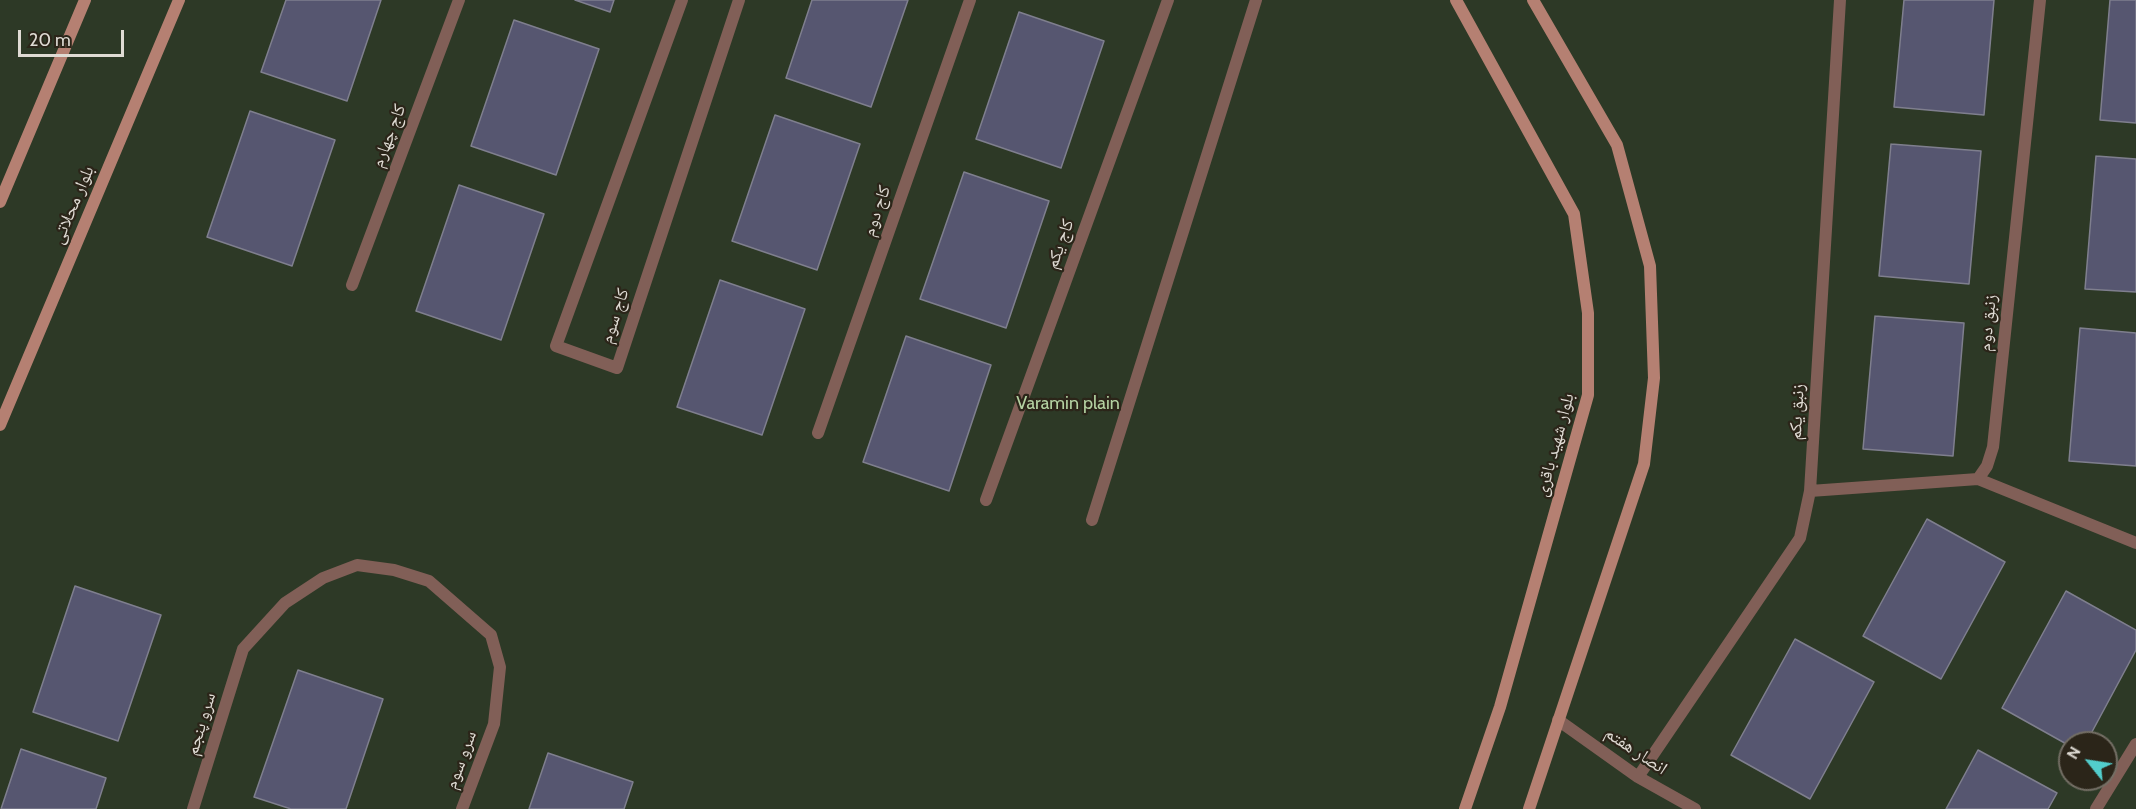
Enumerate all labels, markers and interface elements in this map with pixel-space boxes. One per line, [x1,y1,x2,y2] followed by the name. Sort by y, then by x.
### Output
[21,18,128,56] scale bar
[29,29,71,51] text: 20 m
[367,101,411,171] street label: کاج چهارم
[47,163,99,247] street label: بلوار محلاتی
[858,183,896,239] street label: کاج دوم
[1041,216,1079,272] street label: کاج یکم
[596,286,634,346] street label: کاج سوم
[1974,293,2002,353] street label: زنبق دوم
[1785,383,1809,441] street label: زنبق یکم
[1531,391,1579,499] street label: بلوار شهید باقری
[1016,393,1120,415] park label: Varamin plain
[181,690,221,758] street label: سرو پنجم
[1601,722,1671,780] street label: انصار هفتم
[440,728,482,792] street label: سرو سوم
[2058,731,2118,791] north arrow
[2063,743,2085,762] text: N

